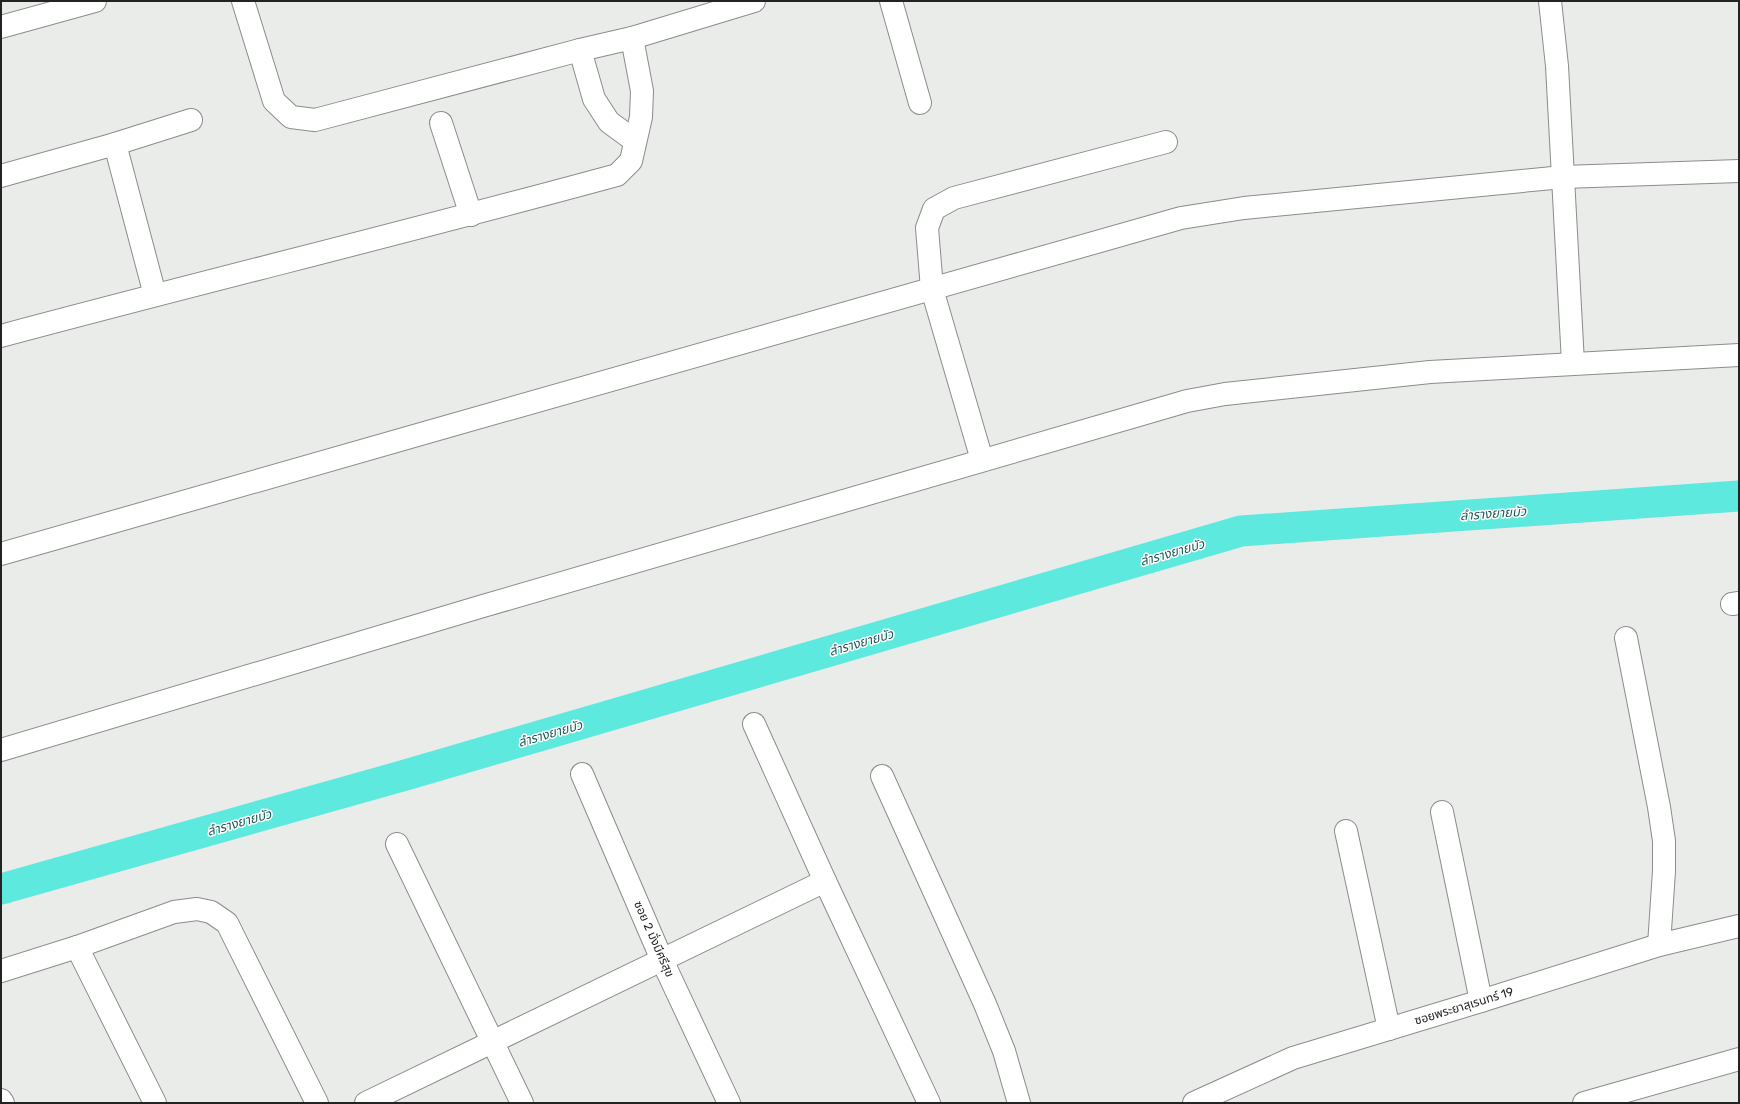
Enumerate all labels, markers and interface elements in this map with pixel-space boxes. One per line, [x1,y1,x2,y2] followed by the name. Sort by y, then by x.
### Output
[1459,504,1527,523] water label: ลำรางยายบัว
[1138,536,1207,569] water label: ลำรางยายบัว
[827,626,896,659] water label: ลำรางยายบัว
[516,717,585,750] water label: ลำรางยายบัว
[205,806,274,839] water label: ลำรางยายบัว
[631,898,678,979] street label: ซอย 2 มั่งมีศรีสุข
[1413,984,1515,1028] street label: ซอยพระยาสุเรนทร์ 19

